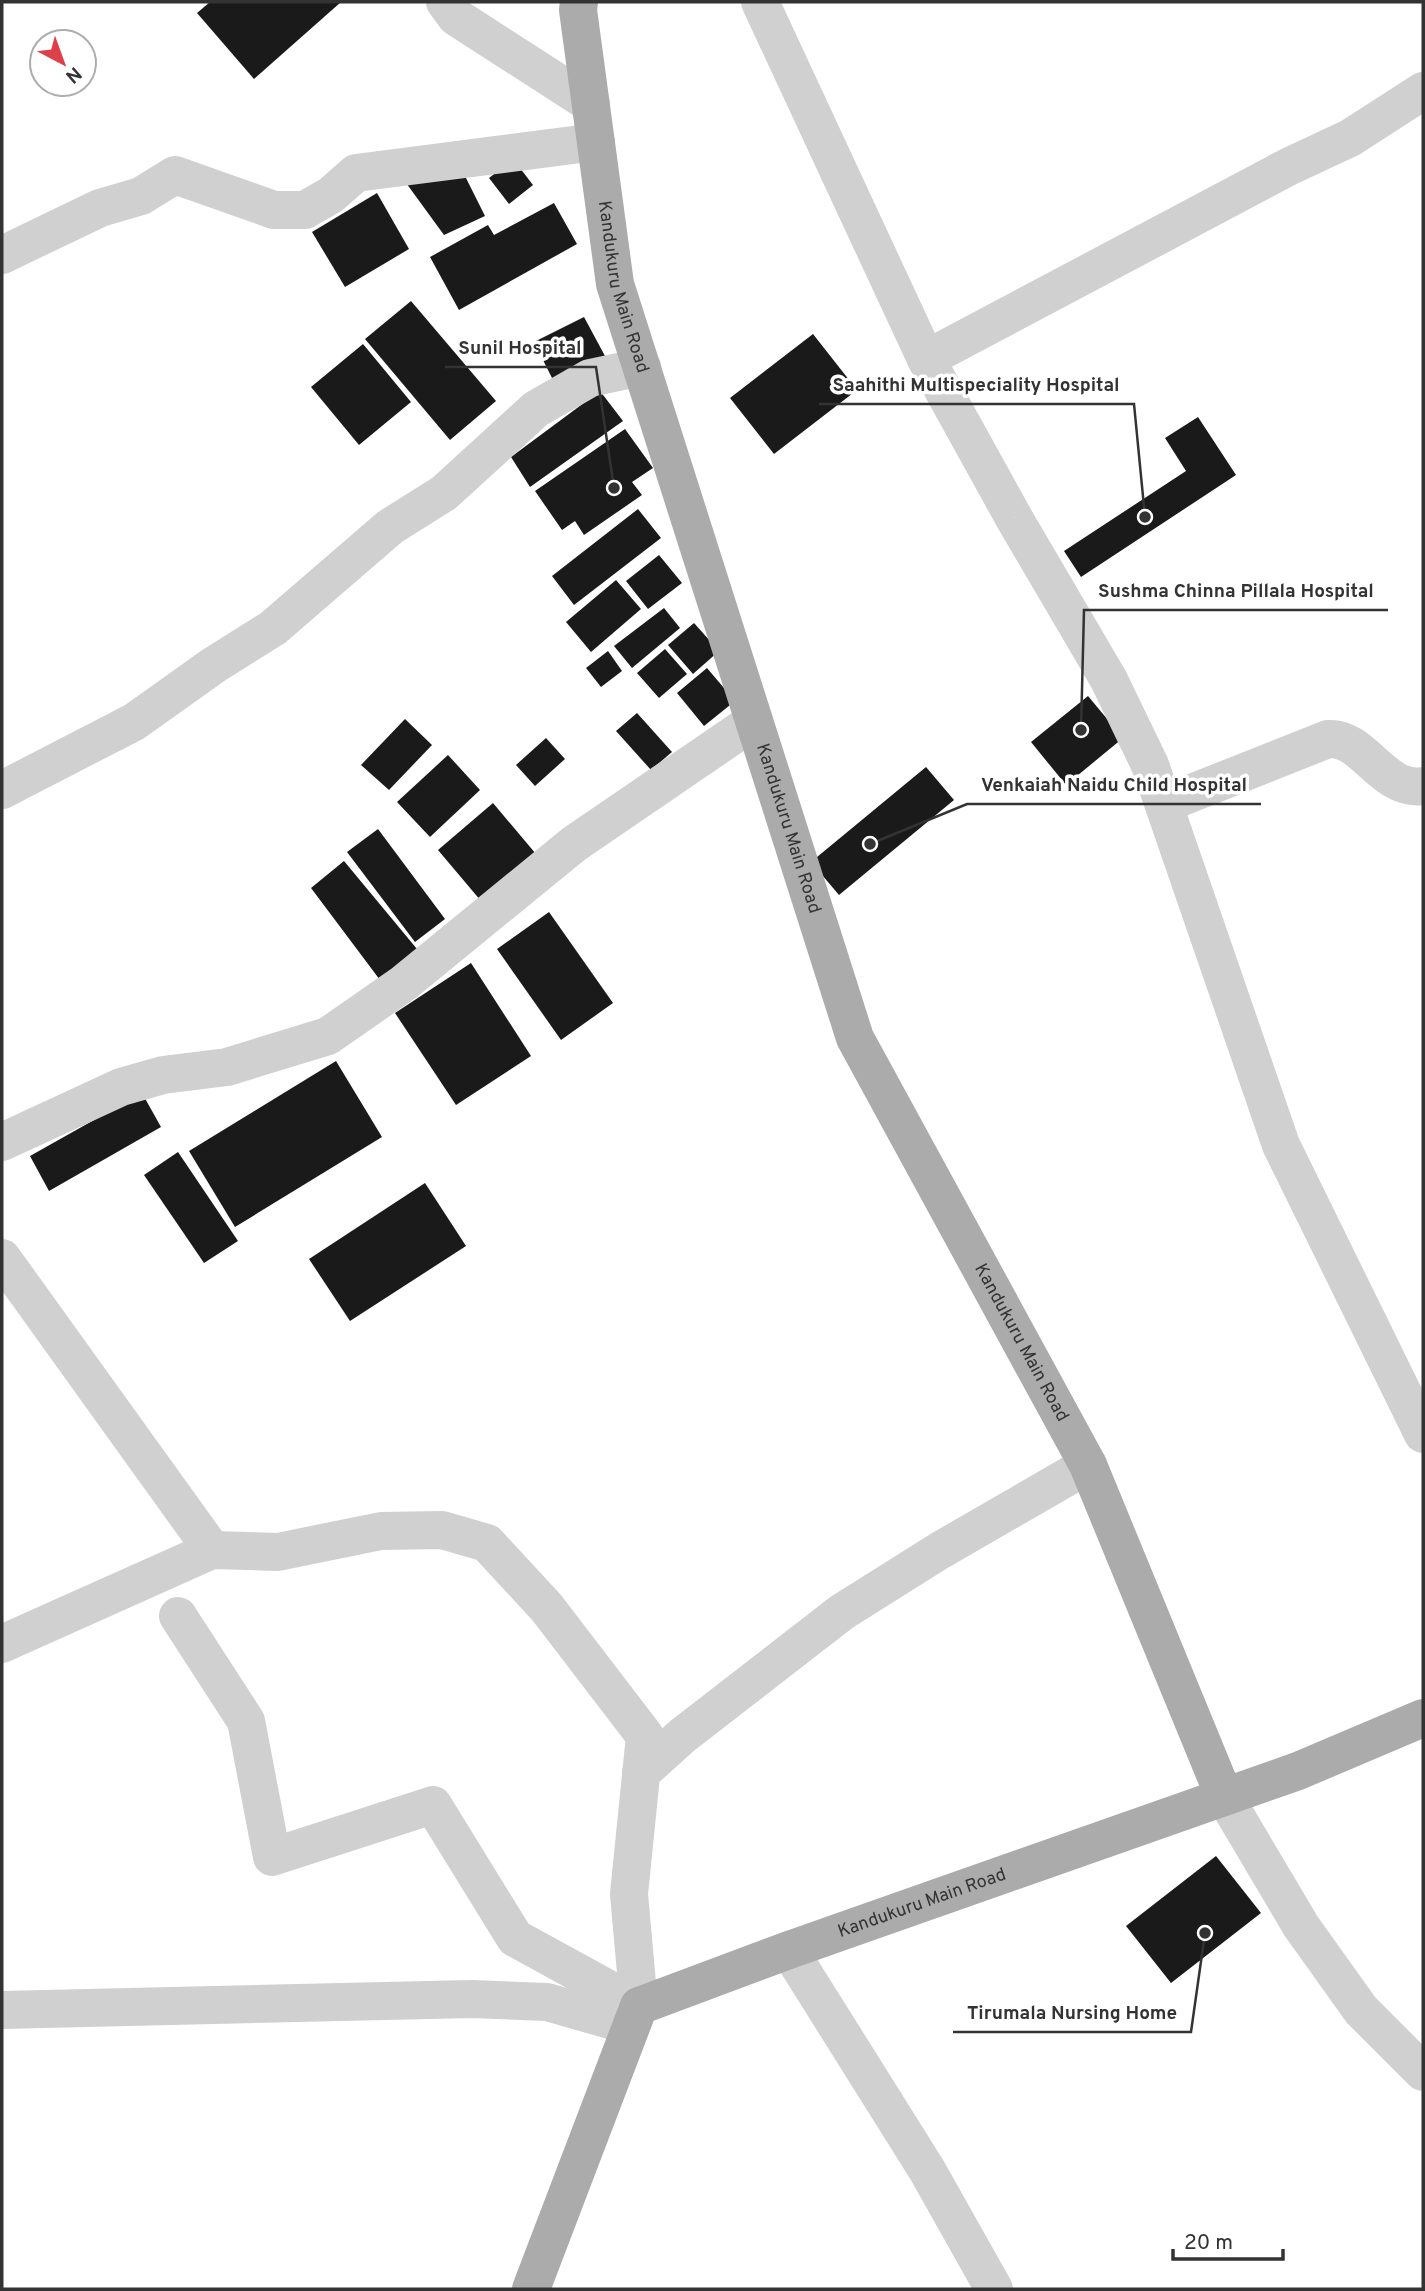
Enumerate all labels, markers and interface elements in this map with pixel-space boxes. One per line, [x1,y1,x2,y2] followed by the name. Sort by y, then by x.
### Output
[28,28,98,98] north arrow
[60,61,86,88] text: N
[592,199,654,376] street label: Kandukuru Main Road
[445,327,596,367] callout: Sunil Hospital
[458,337,582,361] text: Sunil Hospital
[819,364,1134,404] callout: Saahithi Multispeciality Hospital
[832,374,1120,398] text: Saahithi Multispeciality Hospital
[1084,570,1388,610] callout: Sushma Chinna Pillala Hospital
[1098,580,1374,604] text: Sushma Chinna Pillala Hospital
[751,741,826,916] street label: Kandukuru Main Road
[967,764,1261,804] callout: Venkaiah Naidu Child Hospital
[981,774,1247,798] text: Venkaiah Naidu Child Hospital
[969,1260,1074,1426] street label: Kandukuru Main Road
[835,1863,1009,1943] street label: Kandukuru Main Road
[953,1992,1191,2032] callout: Tirumala Nursing Home
[967,2002,1177,2026] text: Tirumala Nursing Home
[1173,2218,1283,2262] scale bar
[1184,2230,1233,2257] text: 20 m

